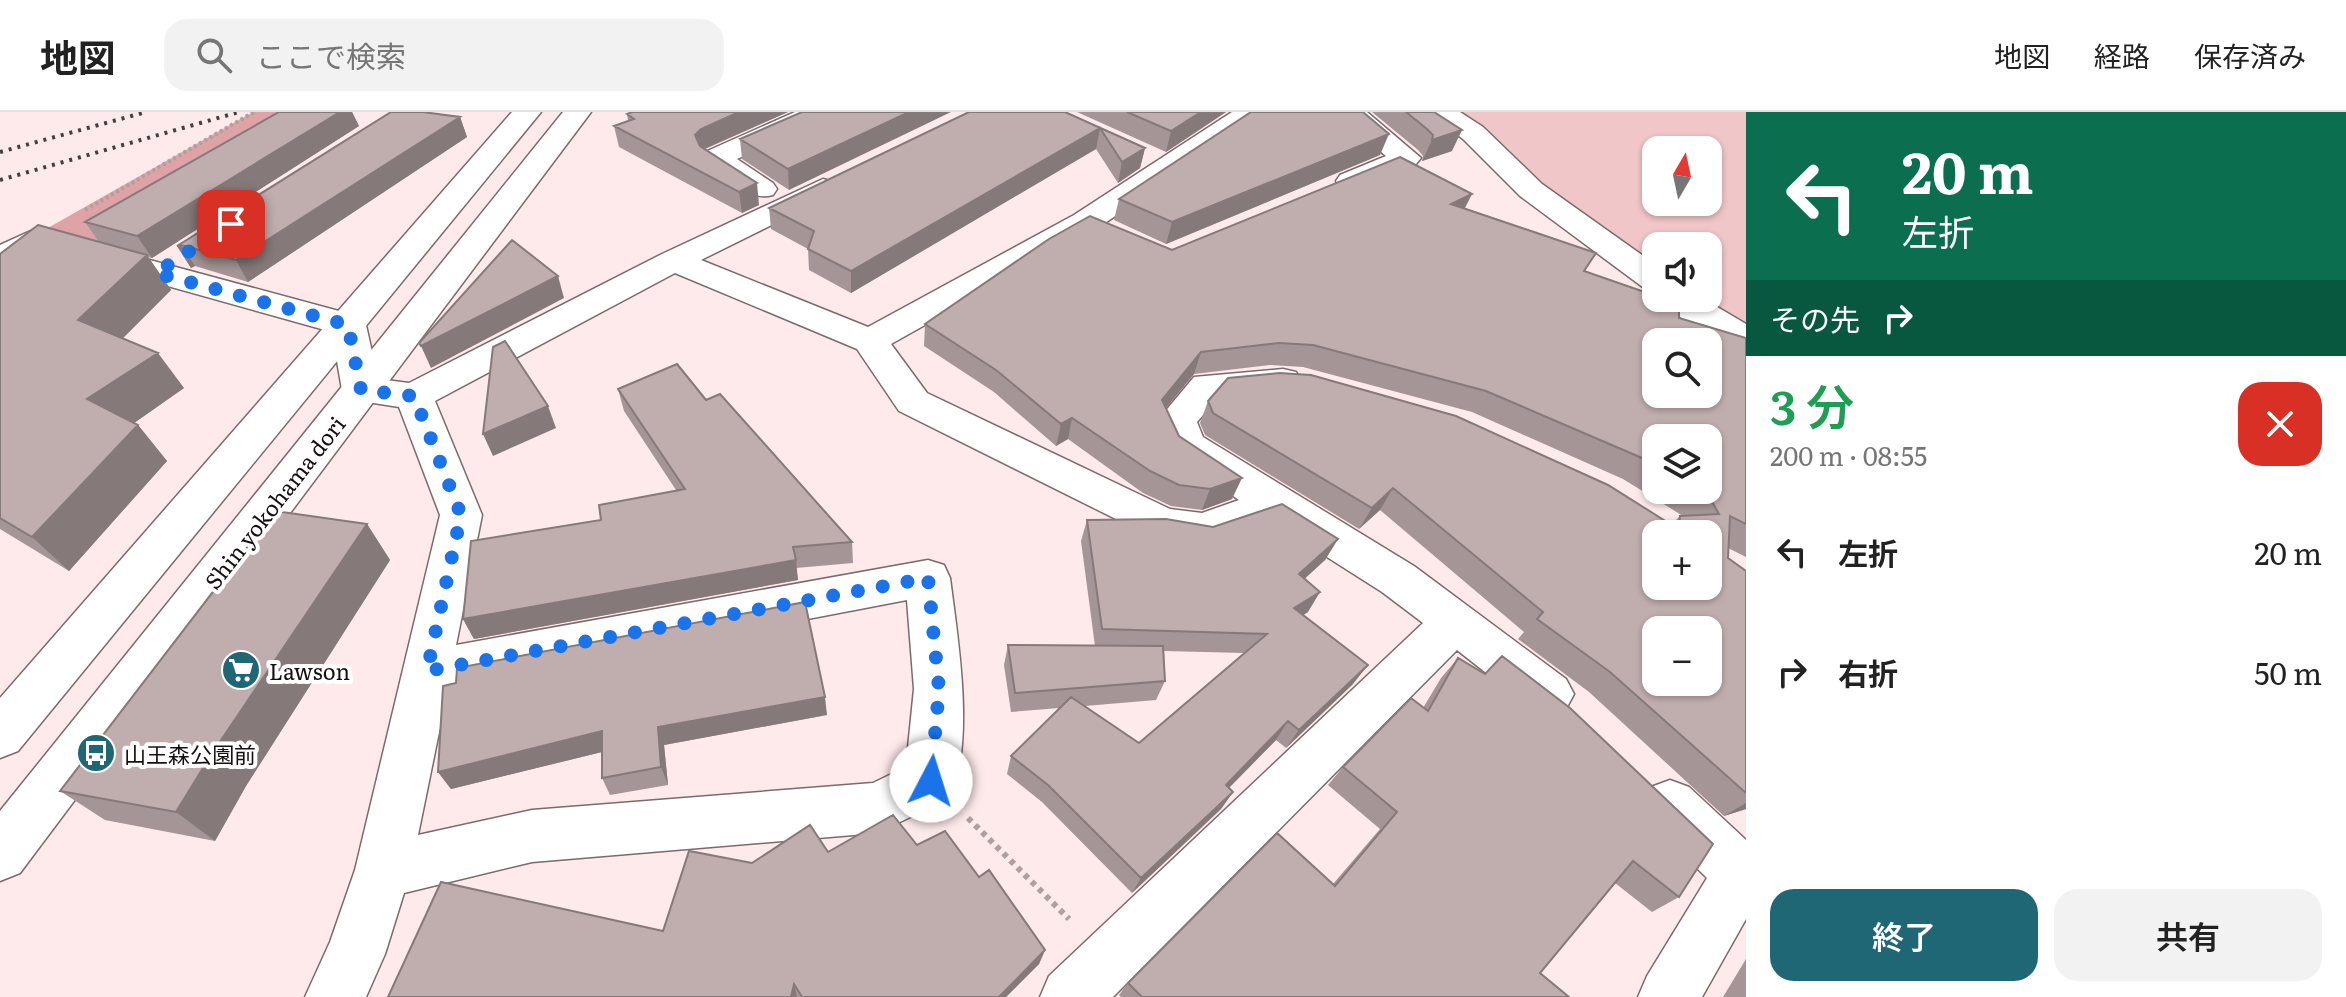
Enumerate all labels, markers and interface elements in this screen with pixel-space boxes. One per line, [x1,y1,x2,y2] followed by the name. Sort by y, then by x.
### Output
[164,19,724,91] search box
[40,27,116,84] text: 地図
[192,33,236,77] icon: search
[256,33,406,77] text: ここで検索
[1994,34,2050,76] text: 地図
[2094,34,2150,76] text: 経路
[2194,34,2306,76] text: 保存済み
[1902,128,2034,211] text: 20 m
[1642,136,1722,216] north arrow
[1642,136,1722,696] map controls
[1770,144,1874,248] icon: left
[197,190,265,258] pin
[209,202,253,246] icon: arrive
[1902,204,1974,257] text: 左折
[1642,232,1722,312] button: sound
[1770,296,1860,340] text: その先
[1876,296,1920,340] icon: right
[1642,328,1722,408] button: search
[1770,369,1854,440] text: 3 分
[2238,382,2322,466] button: close
[196,408,352,596] street label: Shin yokohama dori
[1642,424,1722,504] button: layers
[1770,435,1927,474] text: 200 m · 08:55
[1642,520,1722,600] button: +
[1770,530,1814,574] icon: left
[1838,530,1898,574] text: 左折
[2254,530,2322,574] text: 20 m
[1642,616,1722,696] button: −
[220,649,262,691] supermarket icon: Lawson
[1770,650,1814,694] icon: right
[1838,650,1898,694] text: 右折
[2254,650,2322,694] text: 50 m
[269,654,350,687] place label: Lawson
[75,732,117,774] bus stop icon: 山王森公園前
[124,737,256,770] place label: 山王森公園前
[889,739,973,823] position arrow
[1770,889,2038,981] button: 終了
[2054,889,2322,981] button: 共有

